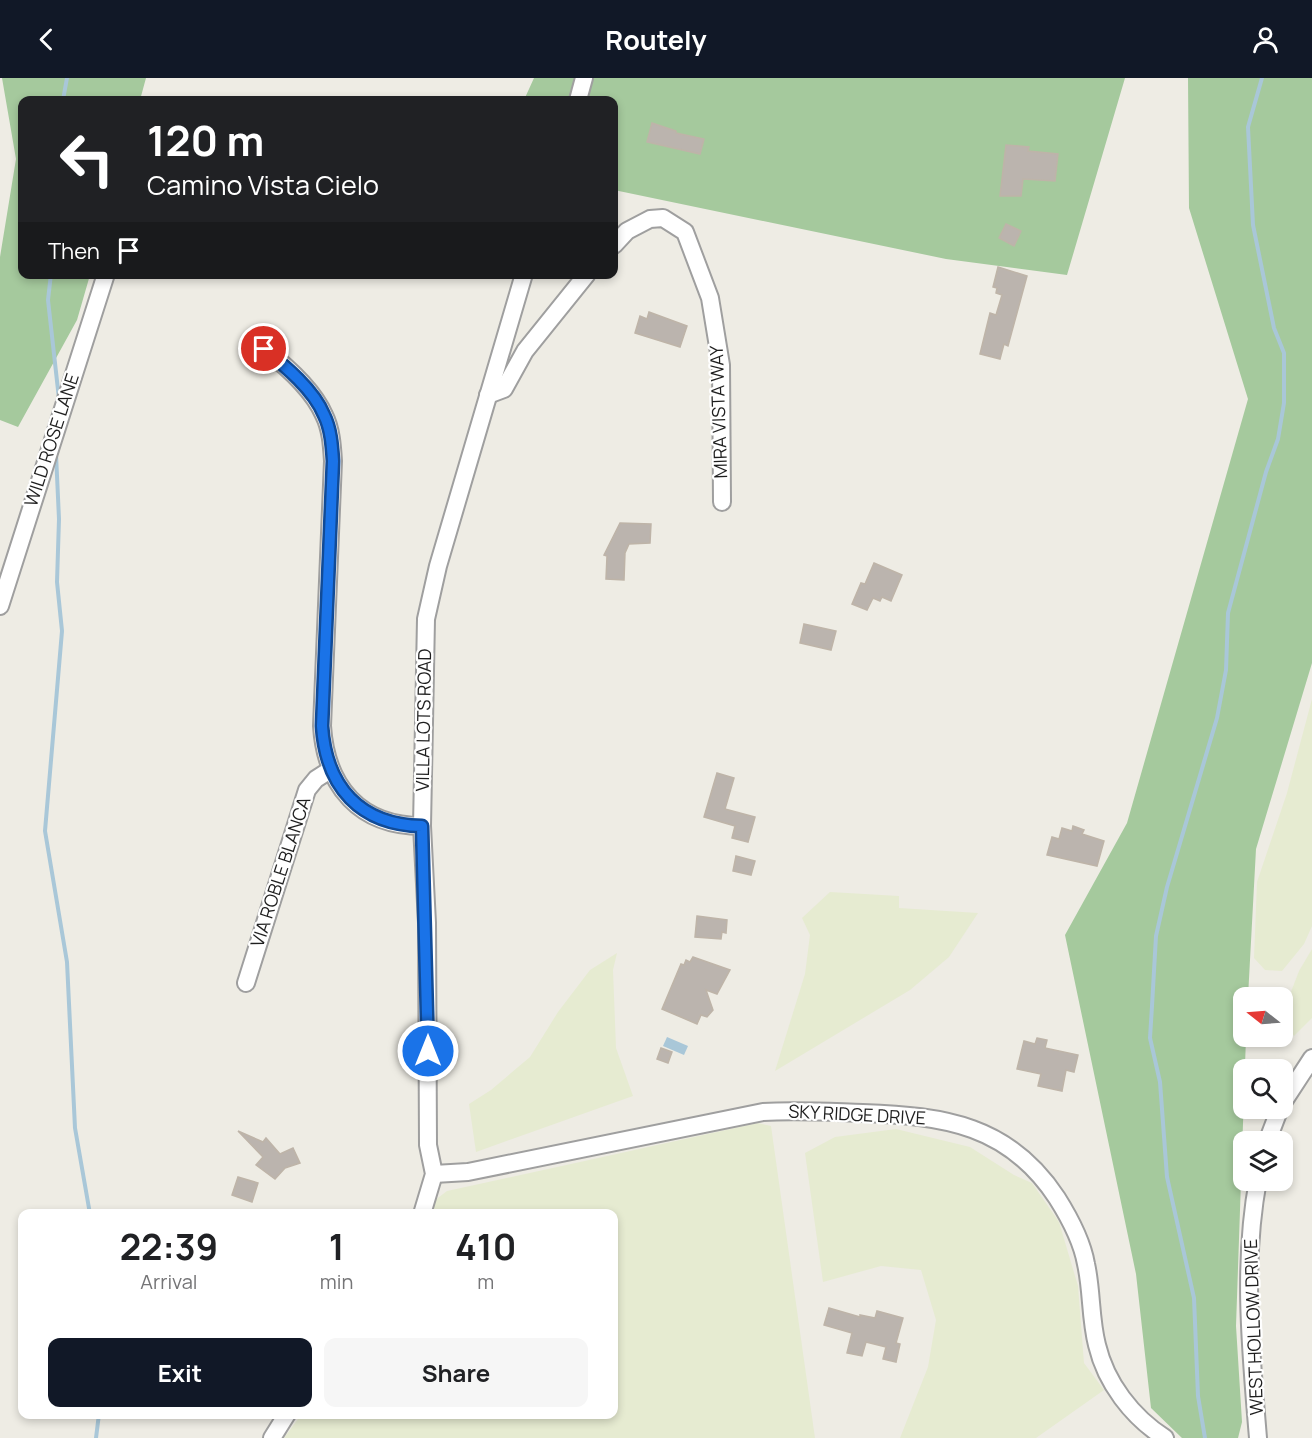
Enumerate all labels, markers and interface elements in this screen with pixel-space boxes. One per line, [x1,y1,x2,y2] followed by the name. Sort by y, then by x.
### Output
[605,21,707,58] text: Routely
[30,23,63,56] icon: back
[1249,23,1282,56] icon: person
[147,111,264,169] text: 120 m
[48,120,126,198] icon: left
[147,166,379,203] text: Camino Vista Cielo
[112,234,145,267] icon: arrive
[48,236,100,266] text: Then
[238,323,289,374] pin
[247,332,280,365] icon: arrive
[704,344,732,479] street label: MIRA VISTA WAY
[18,370,84,509] street label: WILD ROSE LANE
[410,648,436,792] street label: VILLA LOTS ROAD
[244,793,316,950] street label: VIA ROBLE BLANCA
[1233,987,1293,1047] north arrow
[1233,987,1293,1191] map controls
[396,1019,460,1083] position arrow
[1233,1059,1293,1119] button: search
[788,1098,926,1130] street label: SKY RIDGE DRIVE
[1233,1131,1293,1191] button: layers
[120,1222,218,1271] text: 22:39
[329,1222,344,1271] text: 1
[455,1222,516,1271] text: 410
[1238,1238,1268,1416] street label: WEST HOLLOW DRIVE
[140,1268,197,1295] text: Arrival
[320,1268,353,1295] text: min
[477,1268,494,1295] text: m
[48,1338,312,1407] button: Exit
[324,1338,588,1407] button: Share

